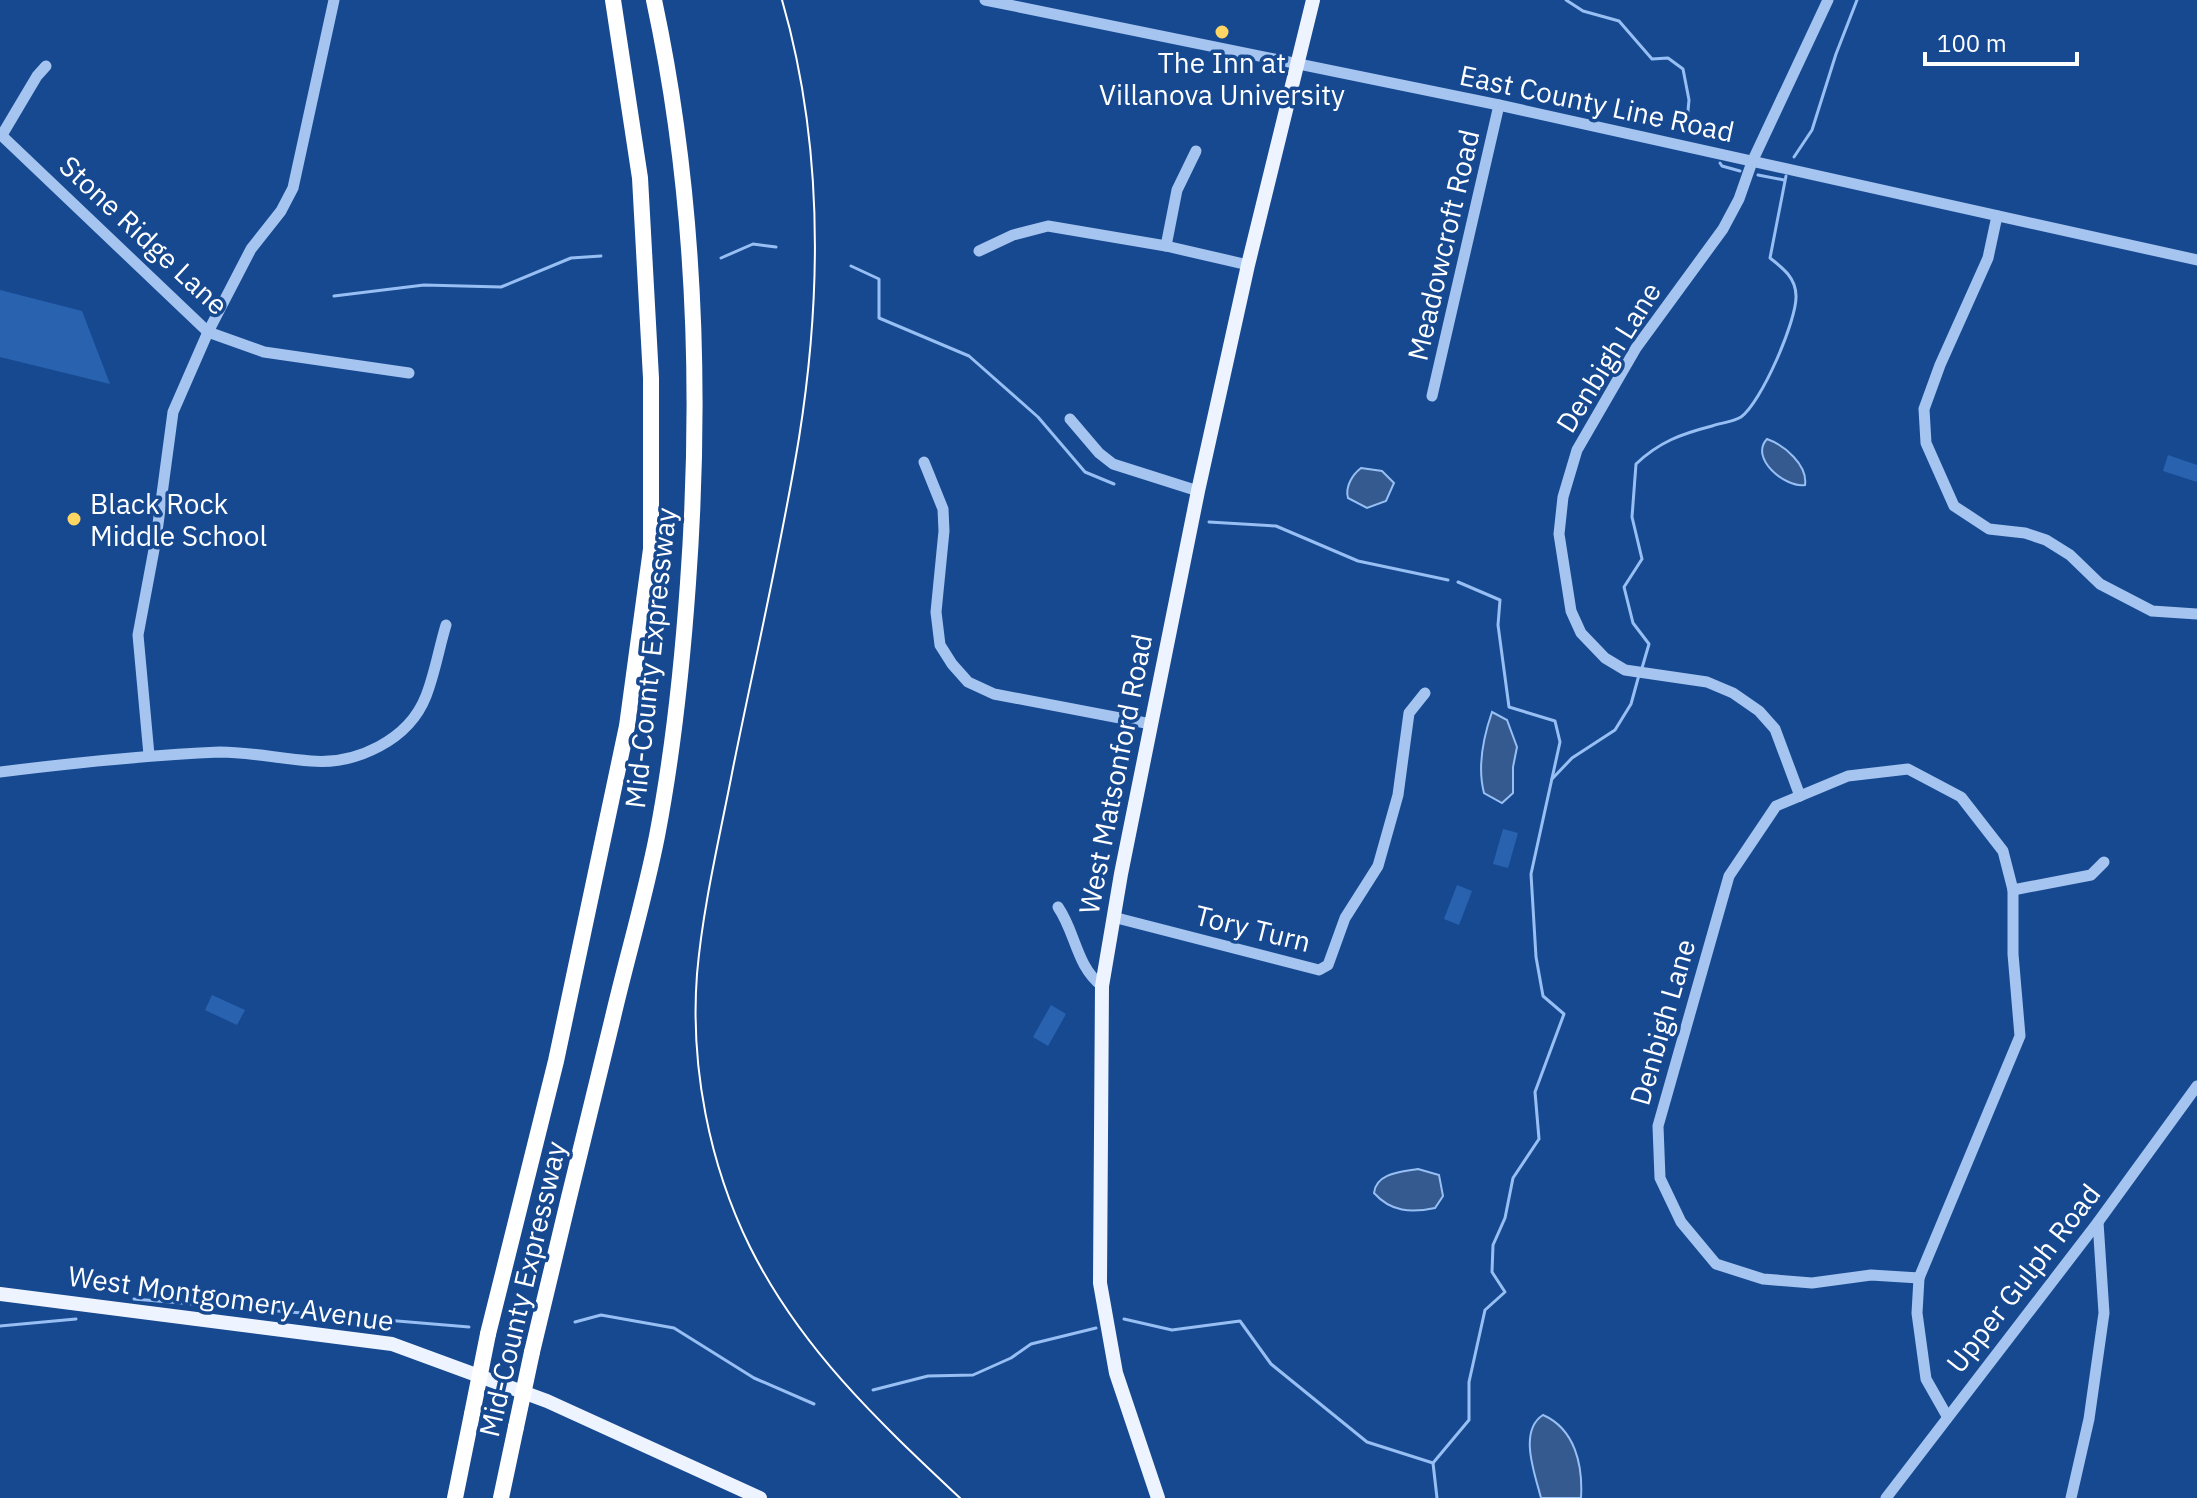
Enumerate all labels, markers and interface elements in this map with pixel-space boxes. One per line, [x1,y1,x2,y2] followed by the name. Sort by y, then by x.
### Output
[1925,16,2077,66] scale bar
[1213,23,1231,41] marker: The Inn at Villanova University
[1937,27,2007,59] text: 100 m
[1099,44,1345,113] place label: The Inn at Villanova University
[1456,56,1738,150] street label: East County Line Road
[1398,126,1488,364] street label: Meadowcroft Road
[52,147,236,323] street label: Stone Ridge Lane
[1547,275,1669,439] street label: Denbigh Lane
[90,485,267,554] place label: Black Rock Middle School
[616,506,684,810] street label: Mid-County Expressway
[65,510,83,528] marker: Black Rock Middle School
[1070,631,1160,917] street label: West Matsonford Road
[1191,896,1315,960] street label: Tory Turn
[1621,935,1703,1109] street label: Denbigh Lane
[470,1138,574,1440] street label: Mid-County Expressway
[1938,1176,2108,1380] street label: Upper Gulph Road
[66,1257,396,1339] street label: West Montgomery Avenue

